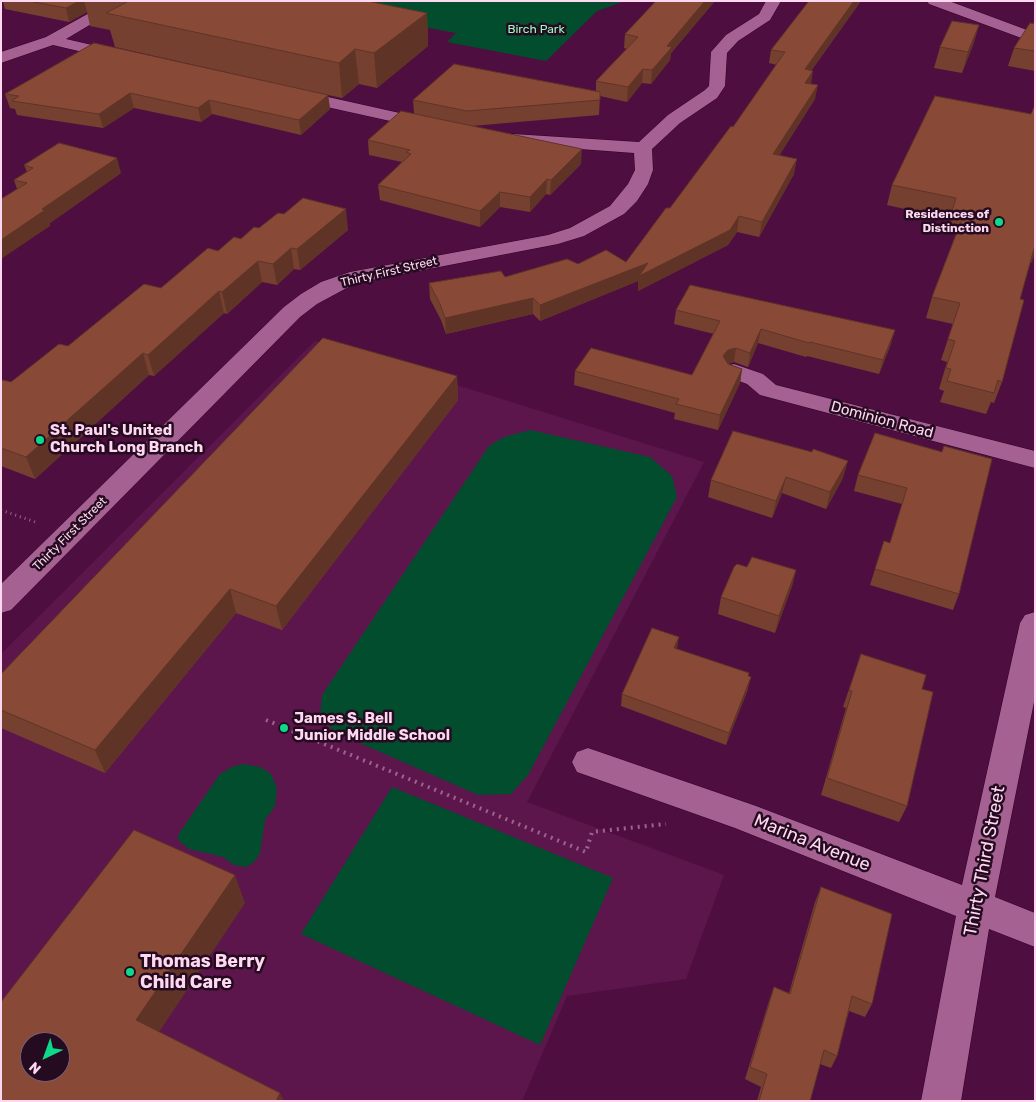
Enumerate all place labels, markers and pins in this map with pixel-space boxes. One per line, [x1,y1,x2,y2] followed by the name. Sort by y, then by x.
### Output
[905,208,989,236] place label: Residences of Distinction
[993,216,1005,228] marker: Residences of Distinction
[50,422,203,457] place label: St. Paul's United Church Long Branch
[34,434,46,446] marker: St. Paul's United Church Long Branch
[294,710,450,745] place label: James S. Bell Junior Middle School
[278,722,290,734] marker: James S. Bell Junior Middle School
[140,951,265,994] place label: Thomas Berry Child Care
[124,966,136,978] marker: Thomas Berry Child Care

